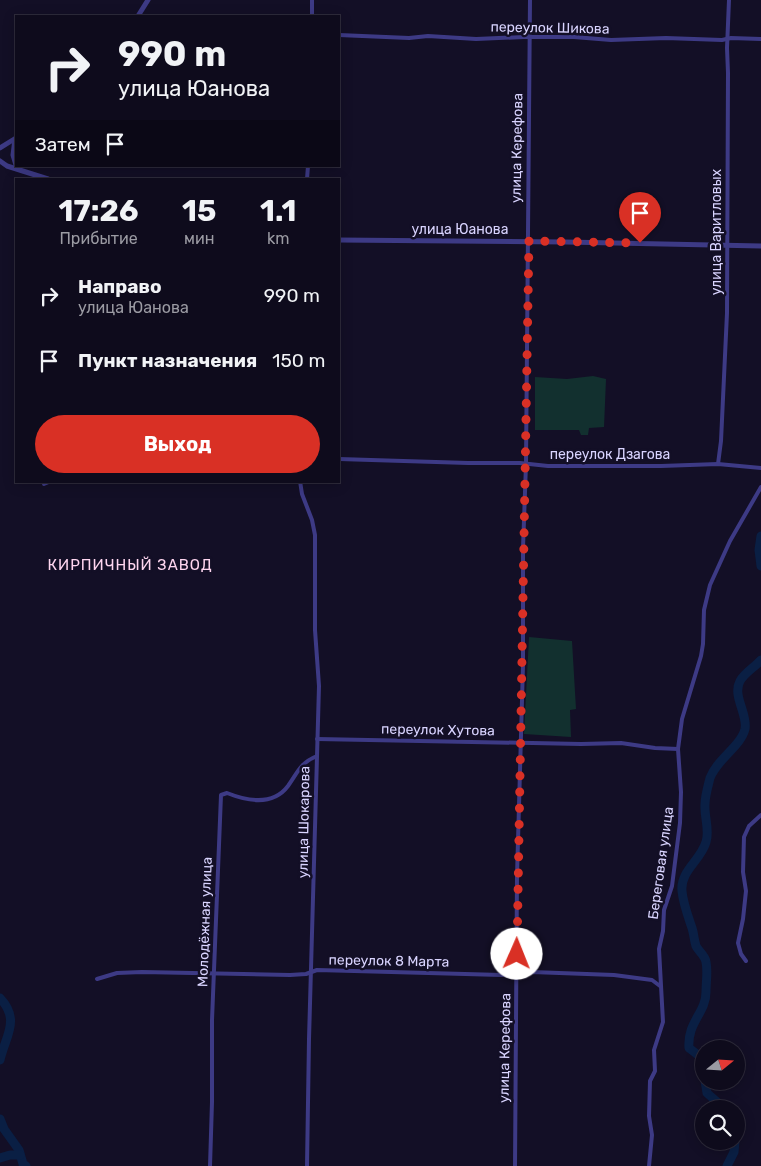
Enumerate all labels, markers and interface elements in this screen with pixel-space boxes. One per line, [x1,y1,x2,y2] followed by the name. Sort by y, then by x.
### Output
[490,18,610,38] street label: переулок Шикова
[118,33,226,75] text: 990 m
[35,35,100,100] icon: right
[118,75,270,102] text: улица Юанова
[508,93,526,203] street label: улица Керефова
[101,130,129,158] icon: arrive
[35,133,91,156] text: Затем
[708,168,725,295] street label: улица Варитловых
[619,192,661,243] pin
[59,193,138,229] text: 17:26
[182,193,216,229] text: 15
[260,193,296,229] text: 1.1
[626,199,654,227] icon: arrive
[412,221,508,238] street label: улица Юанова
[59,229,138,248] text: Прибытие
[184,229,214,248] text: мин
[267,229,289,248] text: km
[78,275,162,298] text: Направо
[35,282,63,310] icon: right
[264,284,320,307] text: 990 m
[78,298,189,317] text: улица Юанова
[35,347,63,375] icon: arrive
[78,349,257,372] text: Пункт назначения
[272,349,325,372] text: 150 m
[35,415,320,473] button: Выход
[550,446,670,463] street label: переулок Дзагова
[47,556,213,574] district label: КИРПИЧНЫЙ ЗАВОД
[381,721,495,739] street label: переулок Хутова
[295,766,313,878] street label: улица Шокарова
[645,805,677,921] street label: Береговая улица
[194,857,216,987] street label: Молодёжная улица
[490,927,542,979] position arrow
[328,951,450,971] street label: переулок 8 Марта
[496,993,514,1103] street label: улица Керефова
[695,1040,745,1090] north arrow
[695,1040,745,1150] map controls
[695,1100,745,1150] button: search

